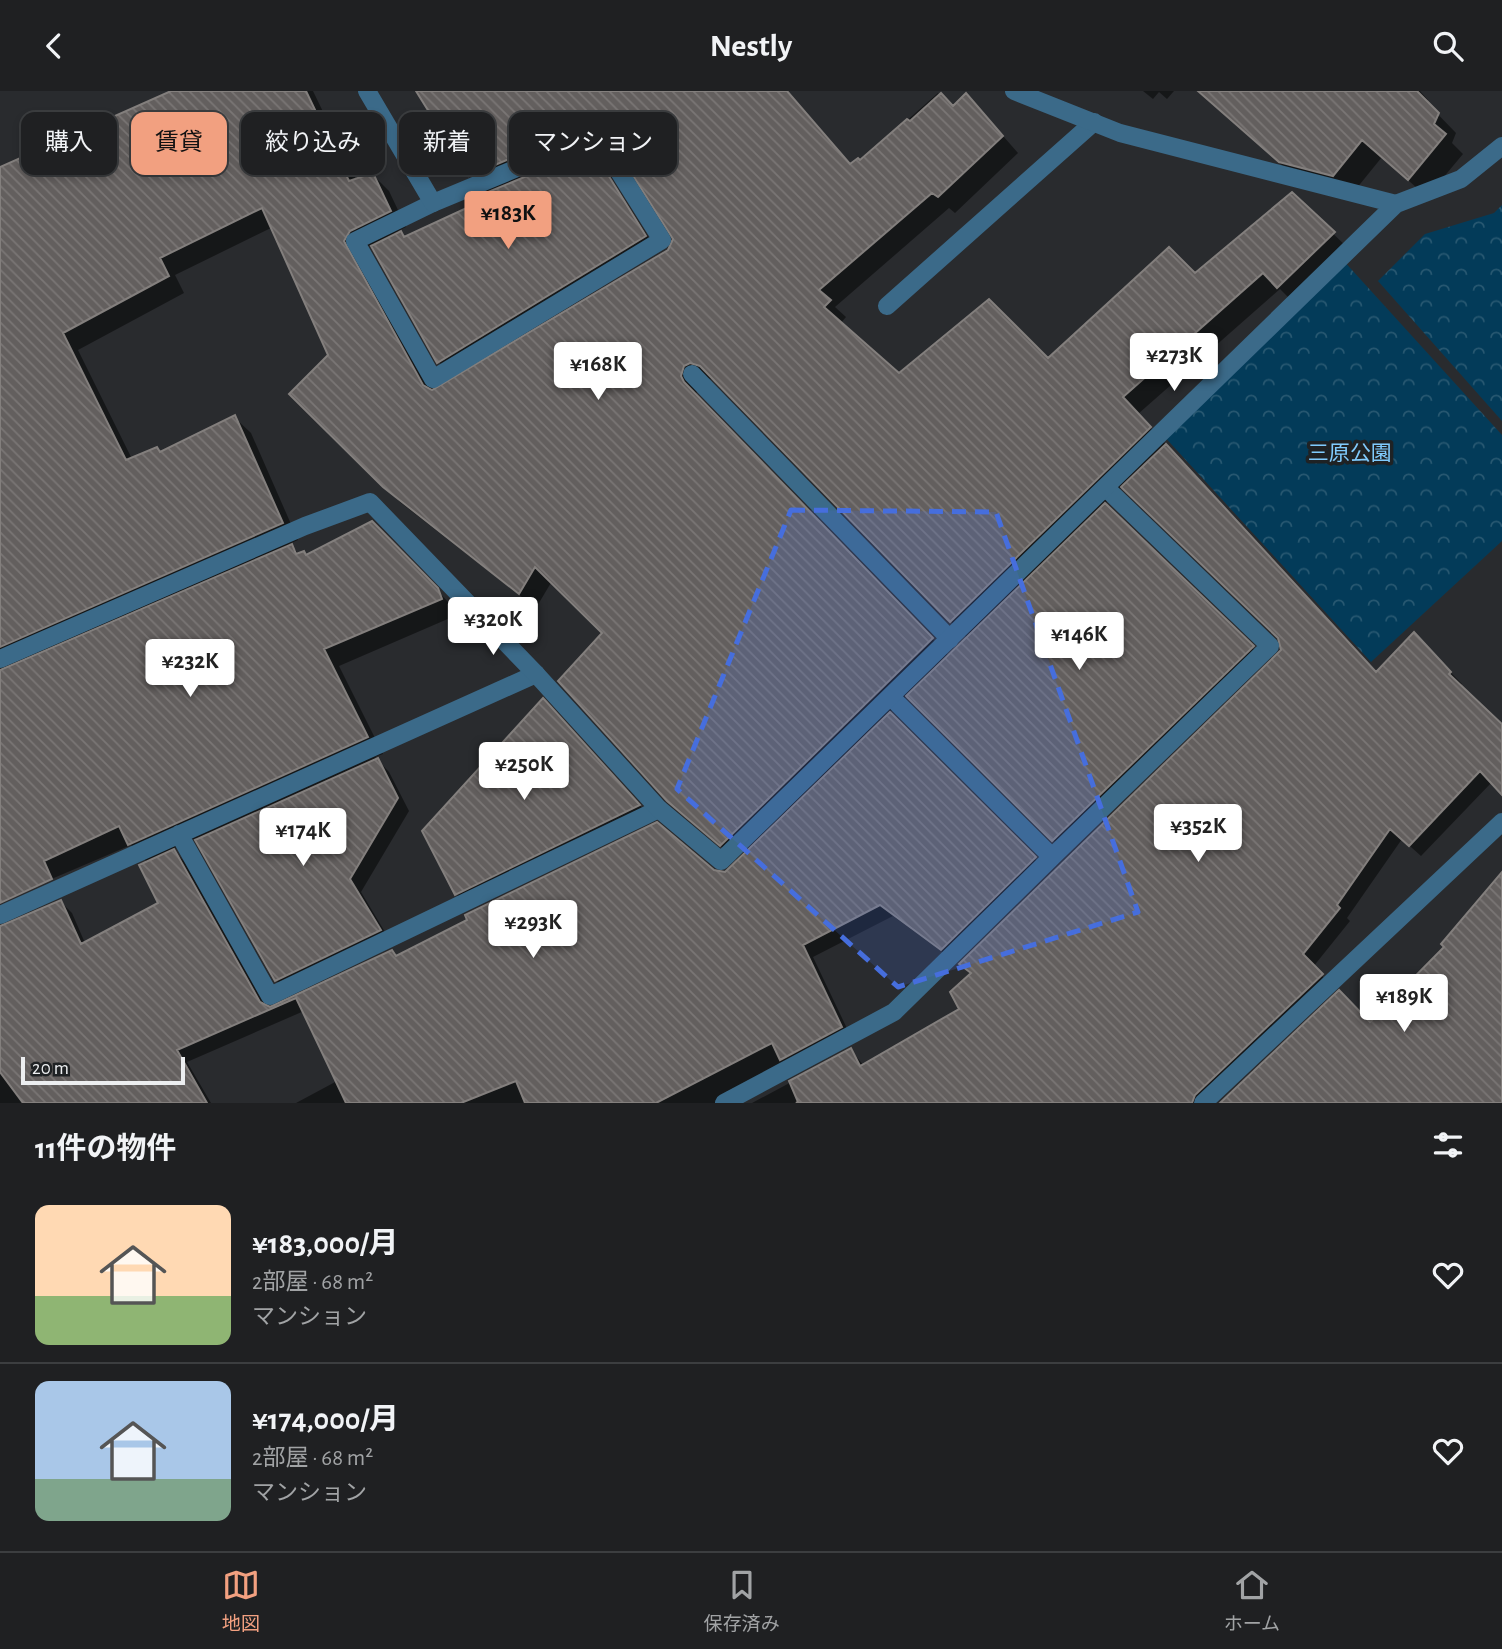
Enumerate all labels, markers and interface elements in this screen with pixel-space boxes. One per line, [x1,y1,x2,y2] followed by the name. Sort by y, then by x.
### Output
[35,27,73,65] icon: back
[1429,27,1467,65] icon: search
[710,30,792,62] text: Nestly
[21,112,117,175] chip: 購入
[131,112,227,175] chip: 賃貸
[241,112,385,175] chip: 絞り込み
[399,112,495,175] chip: 新着
[509,112,677,175] chip: マンション
[459,191,557,251] pin: ¥183K
[480,202,536,225] text: ¥183K
[1125,334,1223,393] pin: ¥273K
[549,343,647,402] pin: ¥168K
[1146,344,1202,367] text: ¥273K
[570,353,626,376] text: ¥168K
[1308,443,1392,464] park label: 三原公園
[444,597,542,657] pin: ¥320K
[464,608,522,631] text: ¥320K
[1030,613,1128,672] pin: ¥146K
[1051,623,1107,646] text: ¥146K
[141,639,239,699] pin: ¥232K
[161,650,219,673] text: ¥232K
[475,743,573,802] pin: ¥250K
[495,753,553,776] text: ¥250K
[1149,805,1247,864] pin: ¥352K
[254,809,352,868] pin: ¥174K
[1170,815,1226,838] text: ¥352K
[275,819,331,842] text: ¥174K
[484,901,582,960] pin: ¥293K
[504,911,562,934] text: ¥293K
[1355,975,1453,1034] pin: ¥189K
[1376,985,1432,1008] text: ¥189K
[21,1054,186,1086] scale bar
[32,1059,69,1078] text: 20 m
[1429,1126,1467,1164] icon: filters
[35,1134,177,1164] text: 11件の物件
[252,1229,399,1259] text: ¥183,000/月
[91,1233,175,1317] icon: home
[1429,1256,1467,1294] icon: heart
[252,1271,373,1294] text: 2部屋 · 68 m²
[252,1306,367,1329] text: マンション
[252,1405,399,1435] text: ¥174,000/月
[91,1409,175,1493] icon: home
[1429,1432,1467,1470] icon: heart
[252,1447,373,1470] text: 2部屋 · 68 m²
[252,1482,367,1505] text: マンション
[222,1566,260,1636] tab: 地図
[704,1566,780,1636] tab: 保存済み
[1224,1566,1280,1636] tab: ホーム

